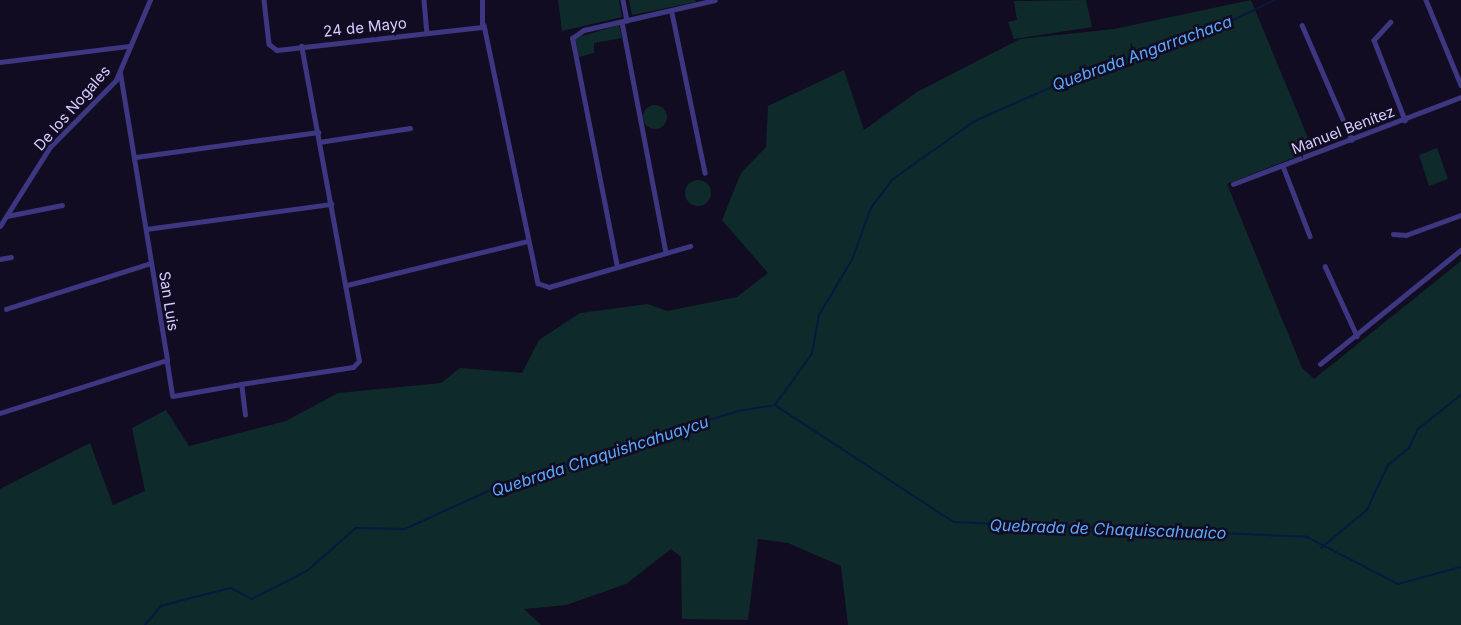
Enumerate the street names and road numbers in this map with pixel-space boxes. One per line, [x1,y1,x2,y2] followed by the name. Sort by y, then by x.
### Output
[322,14,408,40] street label: 24 de Mayo
[30,62,114,154] street label: De los Nogales
[1289,102,1397,158] street label: Manuel Benítez
[155,270,183,332] street label: San Luis

